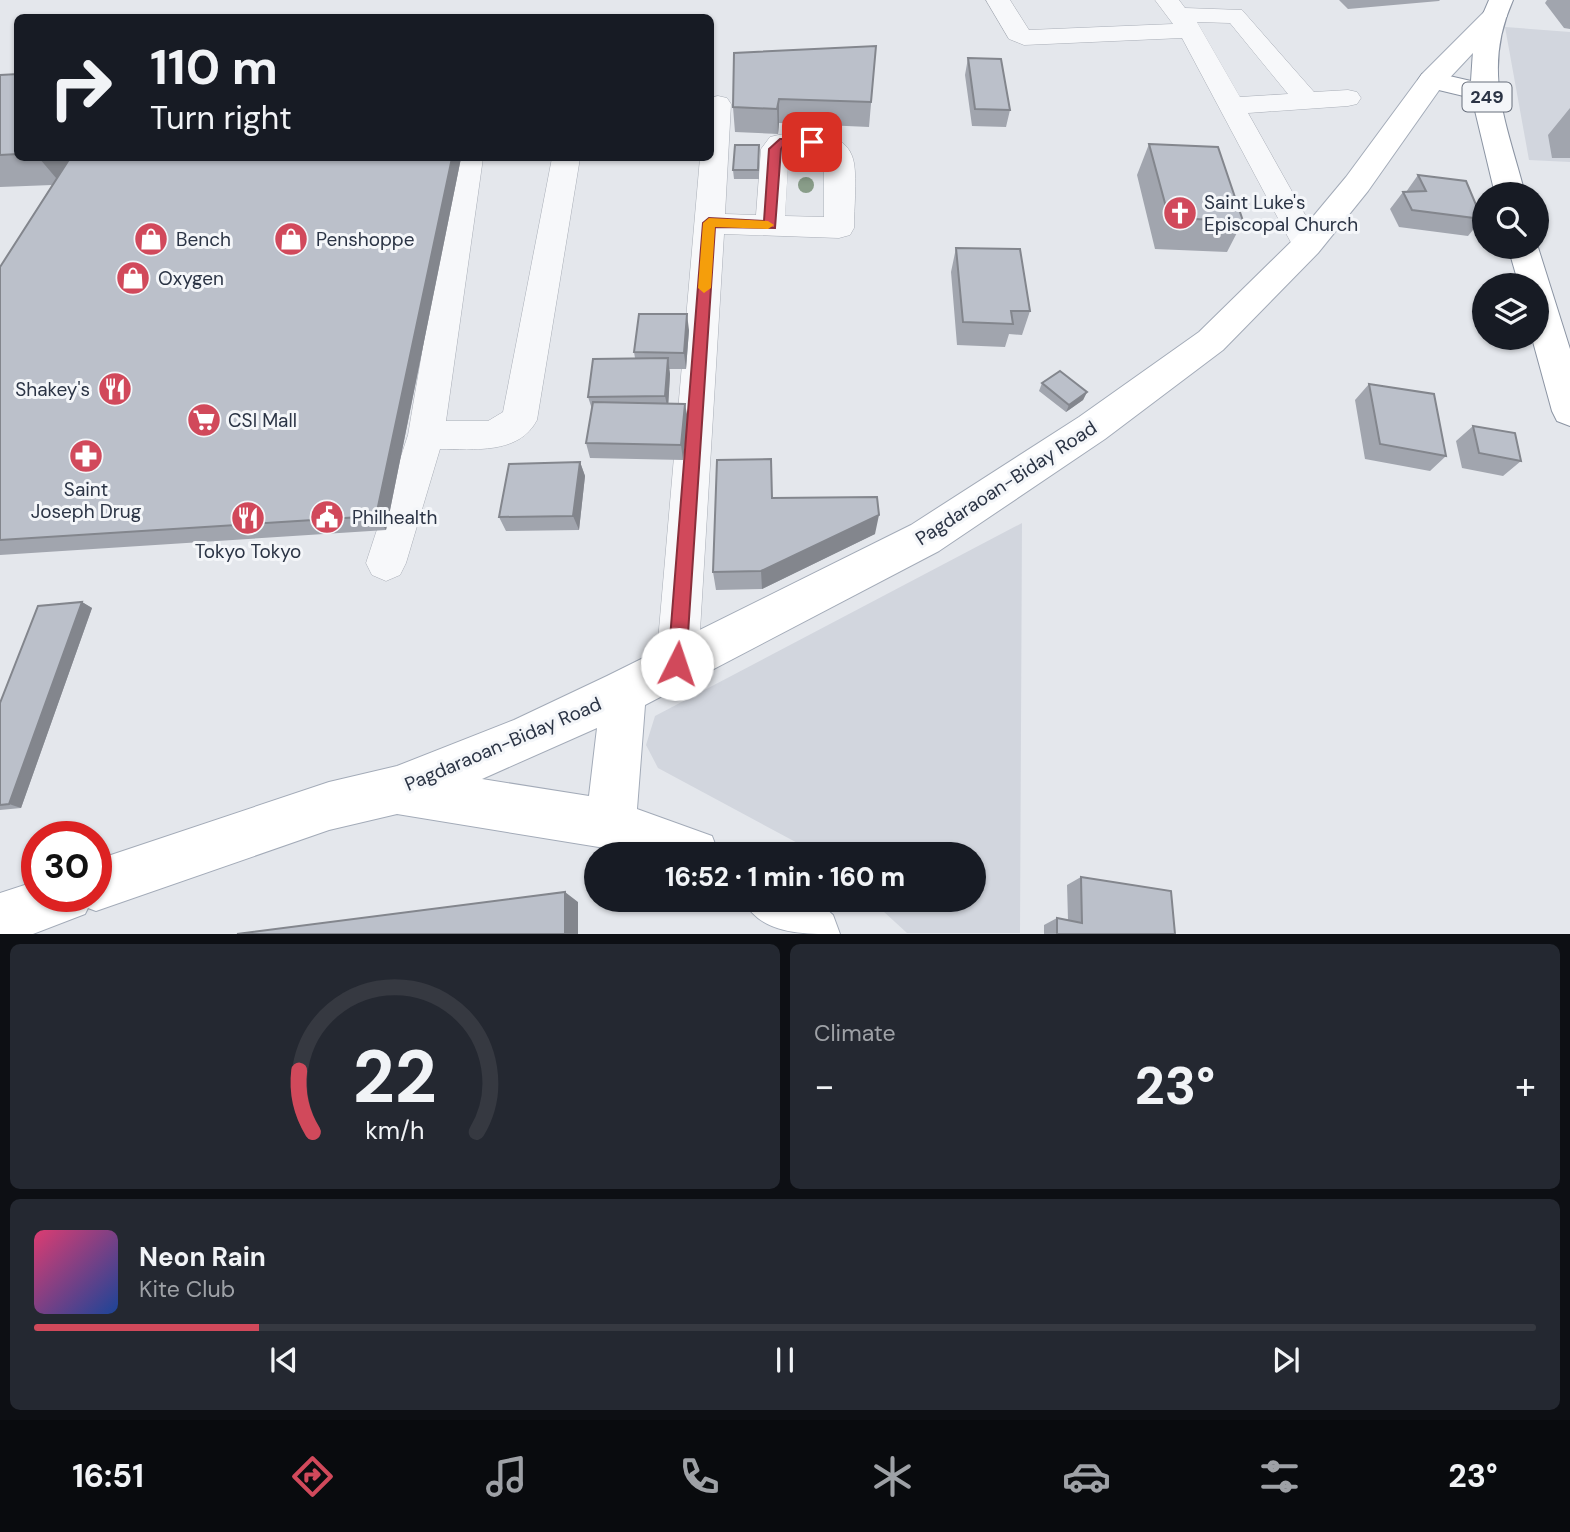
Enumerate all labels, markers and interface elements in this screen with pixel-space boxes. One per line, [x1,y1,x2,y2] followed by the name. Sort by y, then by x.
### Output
[150,35,278,99] text: 110 m
[35,42,126,133] icon: right
[1462,82,1512,112] road number: 249
[150,97,292,139] text: Turn right
[782,112,842,172] pin
[793,123,831,161] icon: arrive
[1472,182,1549,350] map controls
[1472,182,1549,259] button: search
[1204,190,1358,237] place label: Saint Luke's Episcopal Church
[1161,194,1199,232] church icon: Saint Luke's Episcopal Church
[132,220,170,258] shop icon: Bench
[272,220,310,258] shop icon: Penshoppe
[176,227,231,252] place label: Bench
[316,227,414,252] place label: Penshoppe
[114,259,152,297] shop icon: Oxygen
[158,266,224,291] place label: Oxygen
[1472,273,1549,350] button: layers
[96,370,134,408] restaurant icon: Shakey's
[15,377,90,402] place label: Shakey's
[185,401,223,439] supermarket icon: CSI Mall
[228,408,297,433] place label: CSI Mall
[911,415,1101,551] street label: Pagdaraoan-Biday Road
[67,437,105,475] pharmacy icon: Saint Joseph Drug
[31,477,142,524] place label: Saint Joseph Drug
[308,498,346,536] public building icon: Philhealth
[229,499,267,537] restaurant icon: Tokyo Tokyo
[352,505,437,530] place label: Philhealth
[195,539,301,564] place label: Tokyo Tokyo
[640,627,714,701] position arrow
[401,691,605,797] street label: Pagdaraoan-Biday Road
[21,821,112,912] speed limit sign: 30
[665,860,905,894] text: 16:52 · 1 min · 160 m
[814,1018,896,1048] text: Climate
[353,1031,437,1126] text: 22
[1135,1052,1215,1120] text: 23°
[814,1061,835,1111] text: −
[1515,1061,1536,1111] text: +
[365,1114,425,1147] text: km/h
[139,1240,266,1274] text: Neon Rain
[139,1274,235,1304] text: Kite Club
[265,1341,303,1379] icon: previous
[766,1341,804,1379] icon: pause
[1267,1341,1305,1379] icon: next
[288,1452,337,1501] icon: directions
[482,1452,531,1501] icon: music
[675,1452,724,1501] icon: phone
[868,1452,917,1501] icon: climate
[1062,1452,1111,1501] icon: car
[1255,1452,1304,1501] icon: filters
[72,1455,144,1497] text: 16:51
[1448,1455,1498,1497] text: 23°

